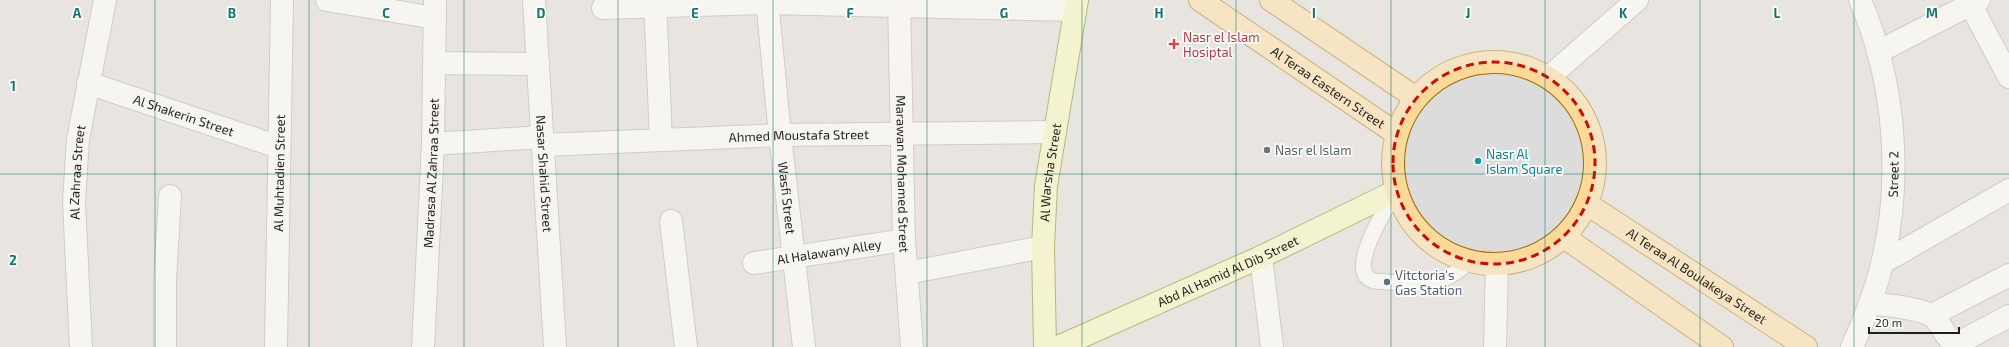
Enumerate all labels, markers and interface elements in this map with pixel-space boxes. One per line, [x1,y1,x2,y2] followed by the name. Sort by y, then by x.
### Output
[73,5,82,21] text: A
[228,5,236,21] text: B
[382,5,390,21] text: C
[537,5,546,21] text: D
[691,5,699,21] text: E
[846,5,854,21] text: F
[1000,5,1008,21] text: G
[1155,5,1164,21] text: H
[1312,5,1316,21] text: I
[1466,5,1470,21] text: J
[1619,5,1628,21] text: K
[1774,5,1781,21] text: L
[1926,5,1938,21] text: M
[1183,29,1260,60] place label: Nasr el Islam Hosiptal
[1168,38,1180,50] marker: Nasr el Islam Hosiptal
[1268,43,1388,132] street label: Al Teraa Eastern Street
[10,78,16,94] text: 1
[131,91,236,139] street label: Al Shakerin Street
[893,95,913,253] street label: Marawan Mohamed Street
[420,98,442,248] street label: Madrasa Al Zahraa Street
[270,114,288,232] street label: Al Muhtadien Street
[533,115,556,233] street label: Nasar Shahid Street
[1036,122,1064,222] street label: Al Warsha Street
[66,123,89,220] street label: Al Zahraa Street
[728,126,869,145] street label: Ahmed Moustafa Street
[1275,142,1352,158] place label: Nasr el Islam
[1262,145,1272,155] marker: Nasr el Islam
[1486,146,1563,177] place label: Nasr Al Islam Square
[1884,151,1902,198] street label: Street 2
[1473,156,1483,166] marker: Nasr Al Islam Square
[775,161,799,235] street label: Wasfi Street
[1624,224,1770,327] street label: Al Teraa Al Boulakeya Street
[1155,232,1301,310] street label: Abd Al Hamid Al Dib Street
[776,236,883,267] street label: Al Halawany Alley
[9,252,17,268] text: 2
[1395,267,1462,298] place label: Vitctoria's Gas Station
[1382,277,1392,287] marker: Vitctoria's Gas Station
[1869,309,1959,335] scale bar
[1875,315,1902,329] text: 20 m

